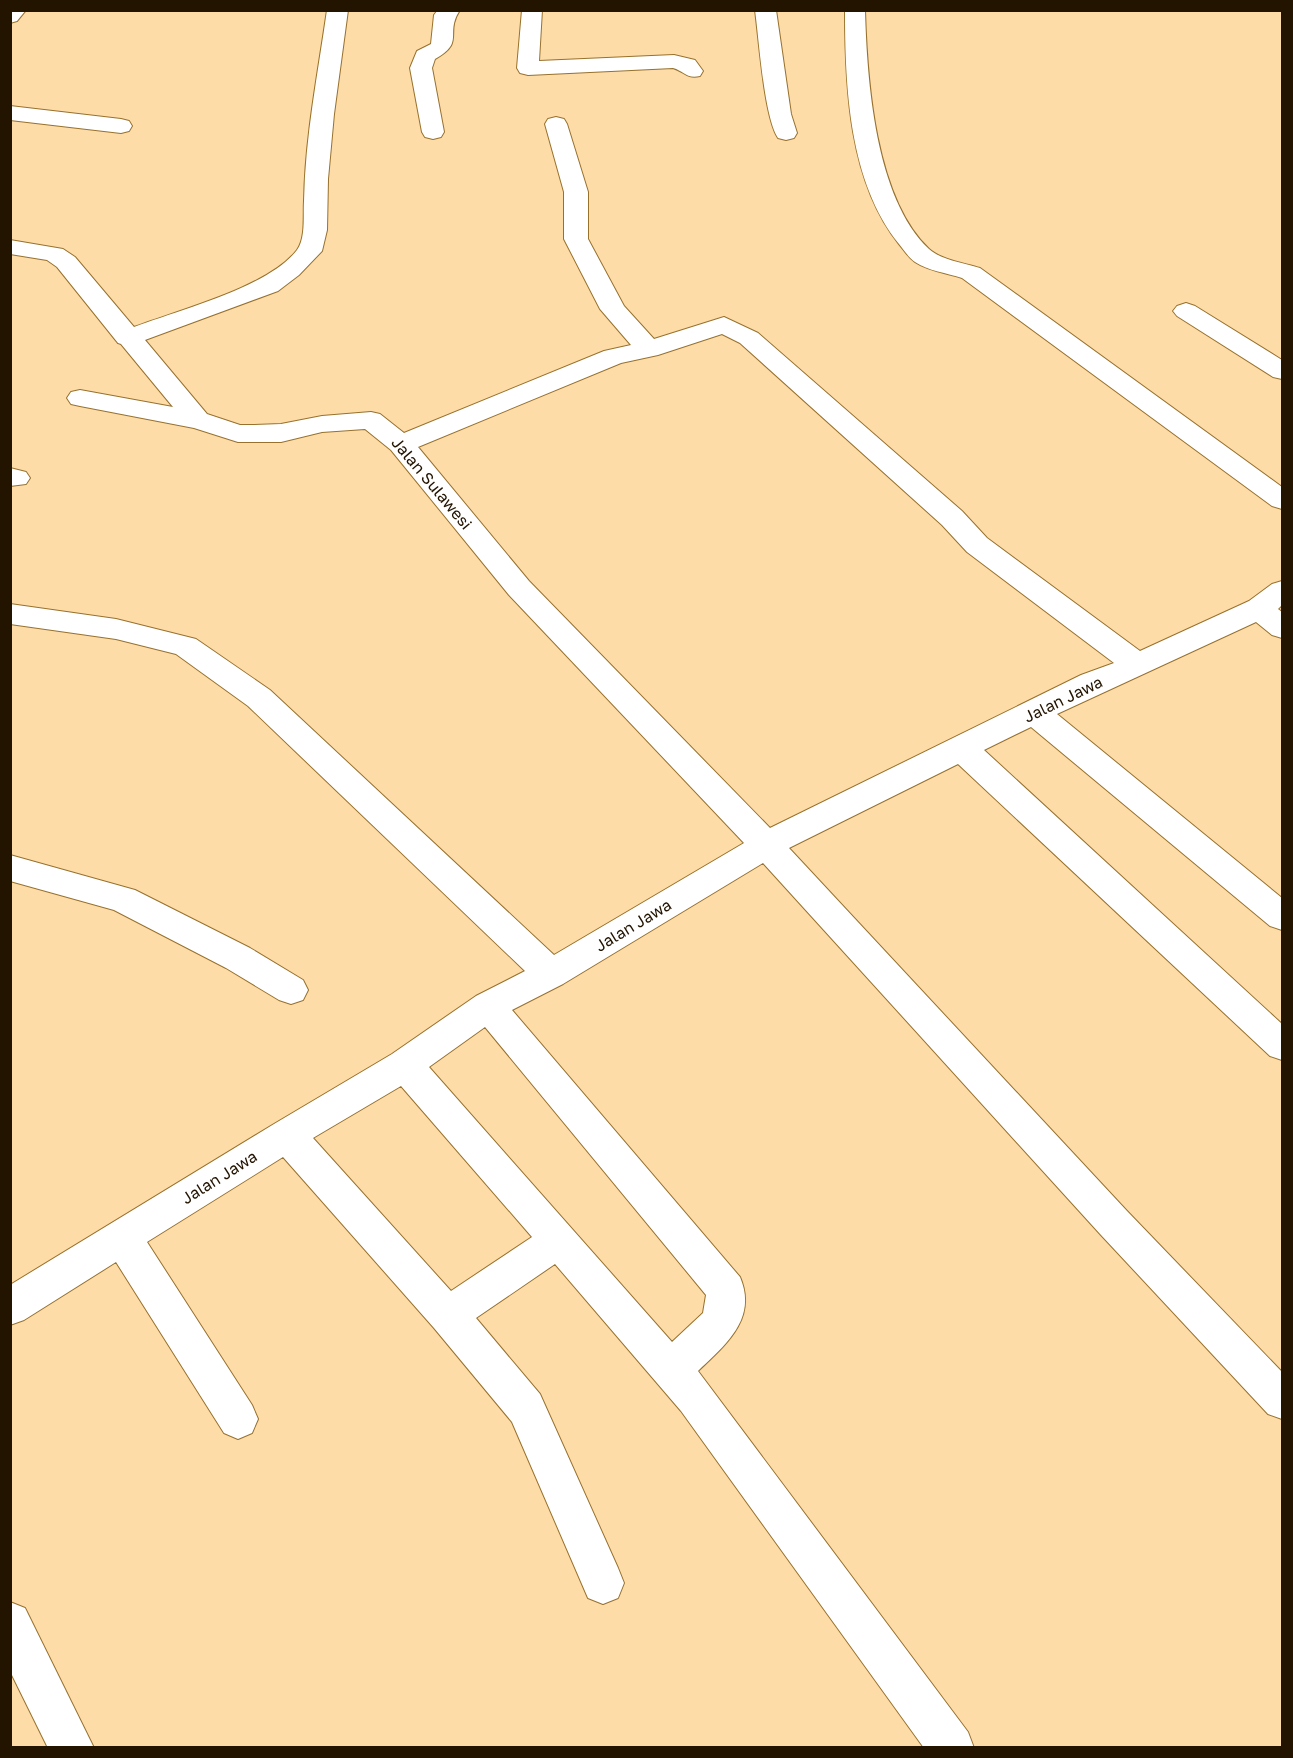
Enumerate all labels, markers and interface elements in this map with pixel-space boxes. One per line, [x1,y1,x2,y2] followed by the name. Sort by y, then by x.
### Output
[387,433,477,533] street label: Jalan Sulawesi
[1020,671,1106,727] street label: Jalan Jawa
[591,894,675,956] street label: Jalan Jawa
[177,1146,261,1208] street label: Jalan Jawa

